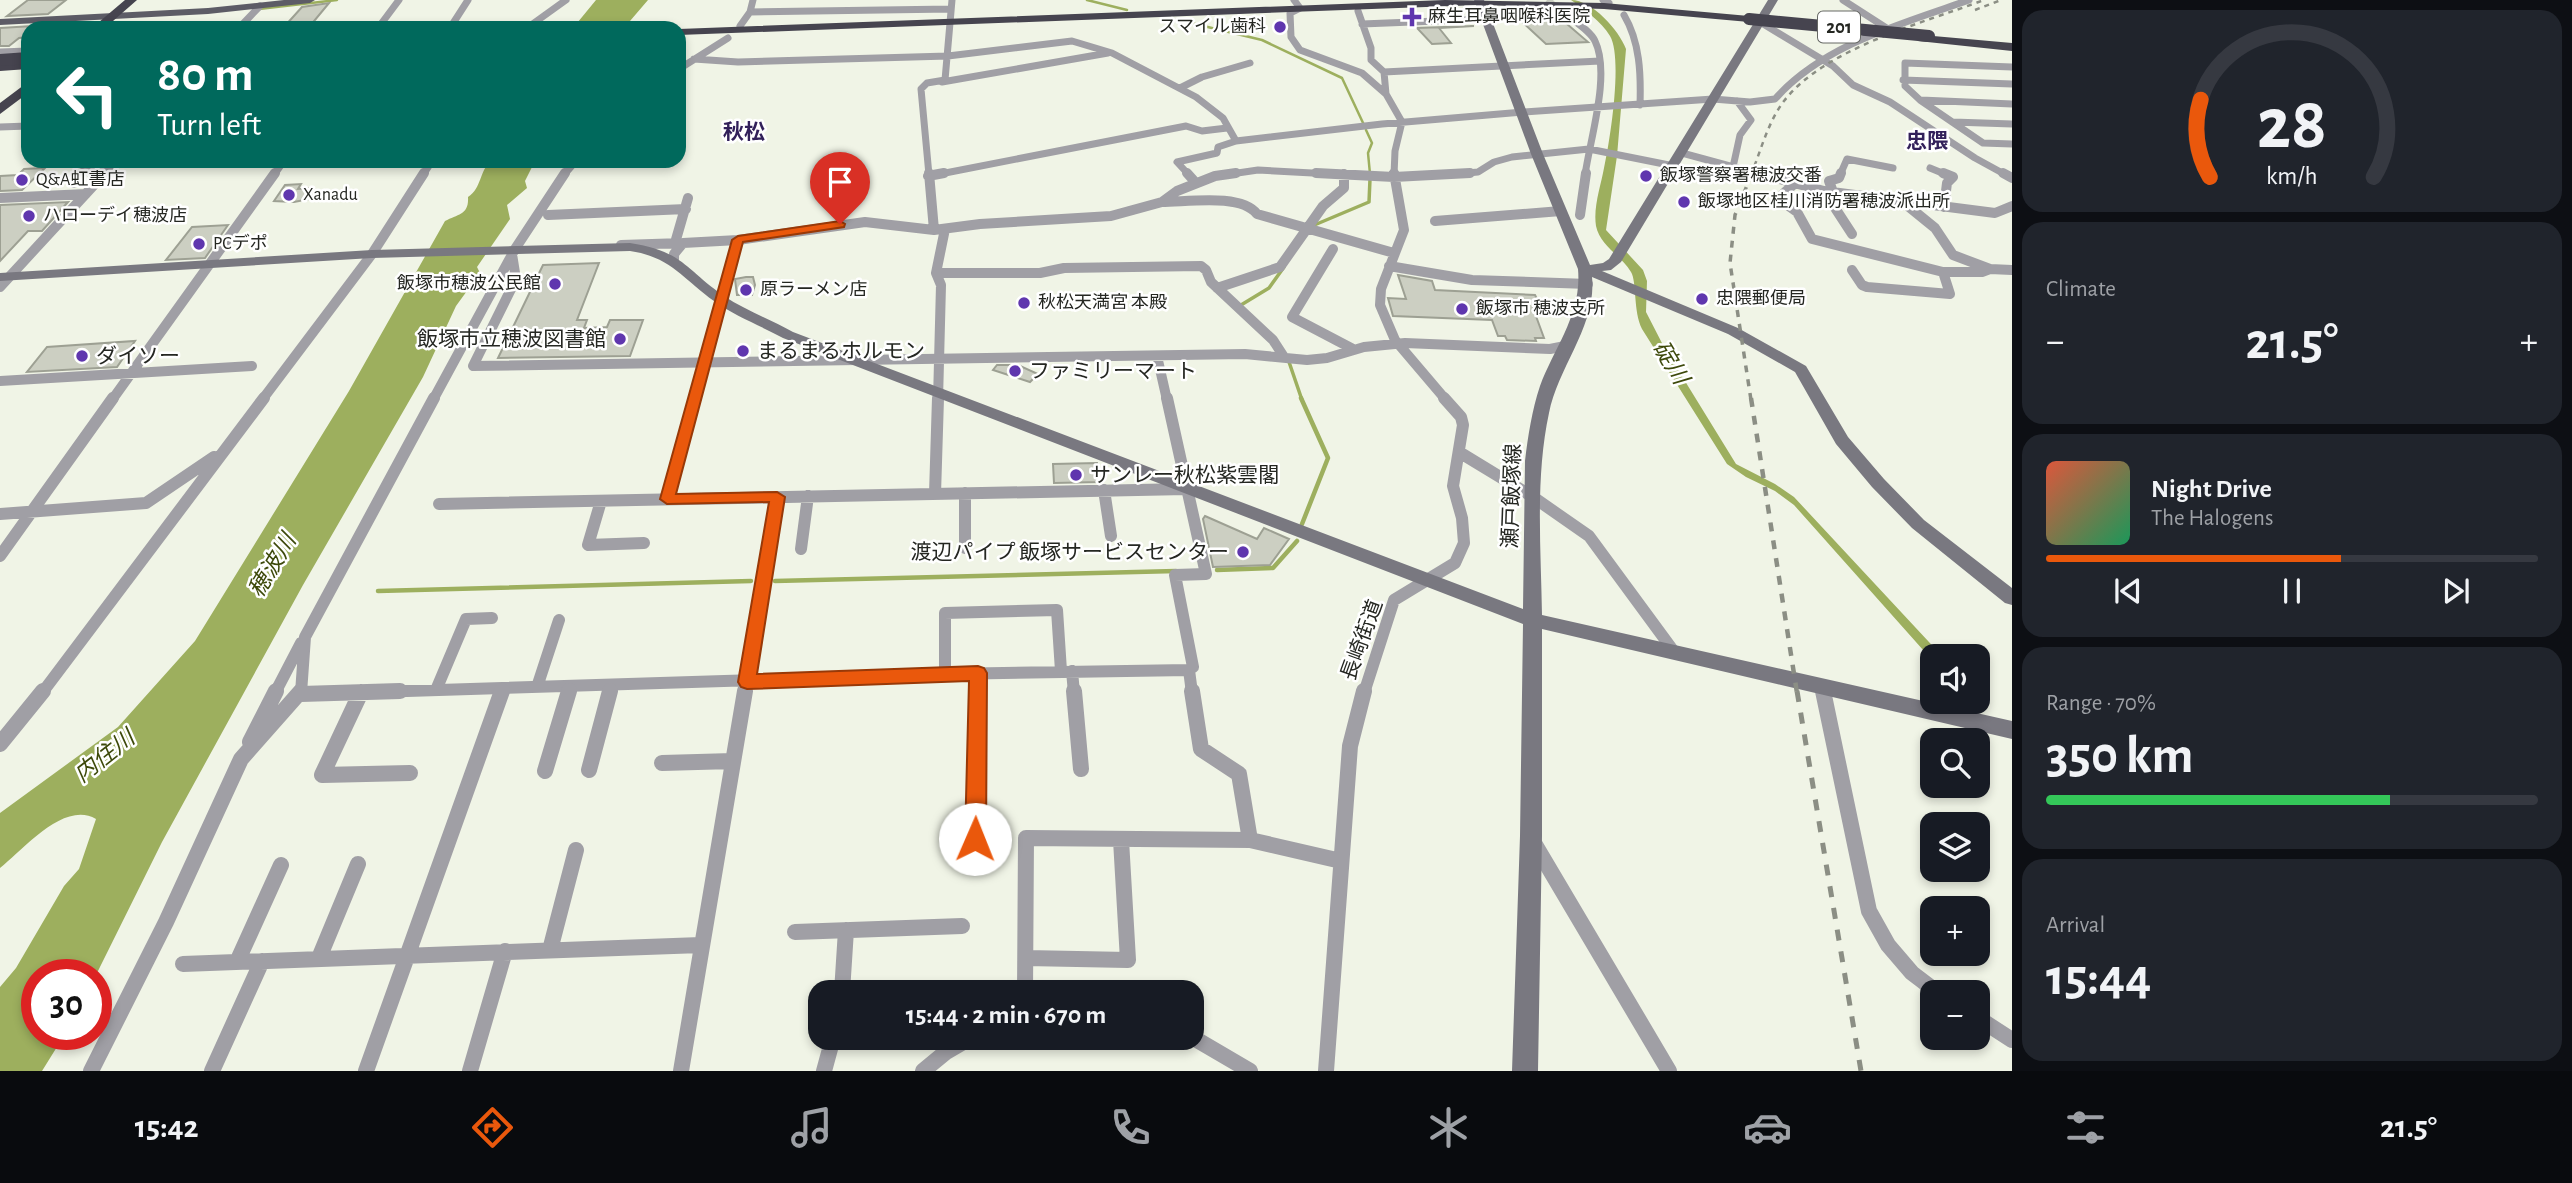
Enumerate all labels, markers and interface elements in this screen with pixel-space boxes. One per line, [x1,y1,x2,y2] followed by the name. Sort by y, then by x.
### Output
[1428,6,1590,26] place label: 麻生耳鼻咽喉科医院
[1402,7,1422,27] marker: 麻生耳鼻咽喉科医院
[1818,12,1860,42] road number: 201
[1159,17,1266,36] place label: スマイル歯科
[1272,19,1288,35] marker: スマイル歯科
[42,49,133,140] icon: left
[157,51,254,100] text: 80 m
[2257,89,2327,162] text: 28
[157,109,261,141] text: Turn left
[723,121,765,143] district label: 秋松
[1906,130,1948,152] district label: 忠隈
[810,152,870,224] pin
[821,163,859,201] icon: arrive
[2266,164,2318,189] text: km/h
[1660,165,1822,185] place label: 飯塚警察署穂波交番
[1638,168,1654,184] marker: 飯塚警察署穂波交番
[36,170,124,189] place label: Q&A虹書店
[14,172,30,188] marker: Q&A虹書店
[303,186,358,204] place label: Xanadu
[281,187,297,203] marker: Xanadu
[1698,191,1950,211] place label: 飯塚地区桂川消防署穂波派出所
[1676,194,1692,210] marker: 飯塚地区桂川消防署穂波派出所
[43,205,187,225] place label: ハローデイ穂波店
[21,208,37,224] marker: ハローデイ穂波店
[213,233,268,253] place label: PCデポ
[191,236,207,252] marker: PCデポ
[397,274,541,293] place label: 飯塚市穂波公民館
[547,276,563,292] marker: 飯塚市穂波公民館
[2046,278,2116,301] text: Climate
[760,280,867,299] place label: 原ラーメン店
[738,282,754,298] marker: 原ラーメン店
[1716,289,1806,308] place label: 忠隈郵便局
[1694,291,1710,307] marker: 忠隈郵便局
[1038,293,1167,312] place label: 秋松天満宮 本殿
[1016,295,1032,311] marker: 秋松天満宮 本殿
[1476,299,1605,318] place label: 飯塚市 穂波支所
[1454,301,1470,317] marker: 飯塚市 穂波支所
[2246,316,2338,368] text: 21.5°
[2046,323,2064,361] text: −
[2520,323,2538,361] text: +
[417,328,606,350] place label: 飯塚市立穂波図書館
[612,331,628,347] marker: 飯塚市立穂波図書館
[1648,336,1695,391] water label: 碇川
[757,341,925,362] place label: まるまるホルモン
[735,343,751,359] marker: まるまるホルモン
[96,345,180,367] place label: ダイソー
[74,348,90,364] marker: ダイソー
[1029,361,1197,382] place label: ファミリーマート
[1007,363,1023,379] marker: ファミリーマート
[1499,443,1524,549] street label: 瀬戸飯塚線
[1090,464,1279,486] place label: サンレー秋松紫雲閣
[1068,467,1084,483] marker: サンレー秋松紫雲閣
[2151,476,2272,502] text: Night Drive
[2151,507,2273,530] text: The Halogens
[244,527,302,601] water label: 穂波川
[911,541,1229,563] place label: 渡辺パイプ 飯塚サービスセンター
[1235,544,1251,560] marker: 渡辺パイプ 飯塚サービスセンター
[2109,572,2147,610] icon: previous
[2273,572,2311,610] icon: pause
[2437,572,2475,610] icon: next
[1337,597,1386,683] street label: 長崎街道
[1920,644,1990,1050] map controls
[1920,644,1990,714] button: sound
[2046,692,2156,715] text: Range · 70%
[70,723,142,787] water label: 内住川
[1920,728,1990,798] button: search
[2046,730,2194,782] text: 350 km
[938,802,1012,876] position arrow
[1920,812,1990,882] button: layers
[1920,896,1990,966] button: +
[2046,914,2105,937] text: Arrival
[2046,952,2151,1004] text: 15:44
[21,959,112,1050] speed limit sign: 30
[1920,980,1990,1050] button: −
[906,1002,1106,1028] text: 15:44 · 2 min · 670 m
[468,1103,517,1152] icon: directions
[787,1103,836,1152] icon: music
[1106,1103,1155,1152] icon: phone
[1424,1103,1473,1152] icon: climate
[1743,1103,1792,1152] icon: car
[2061,1103,2110,1152] icon: filters
[135,1111,199,1143] text: 15:42
[2380,1111,2437,1143] text: 21.5°

